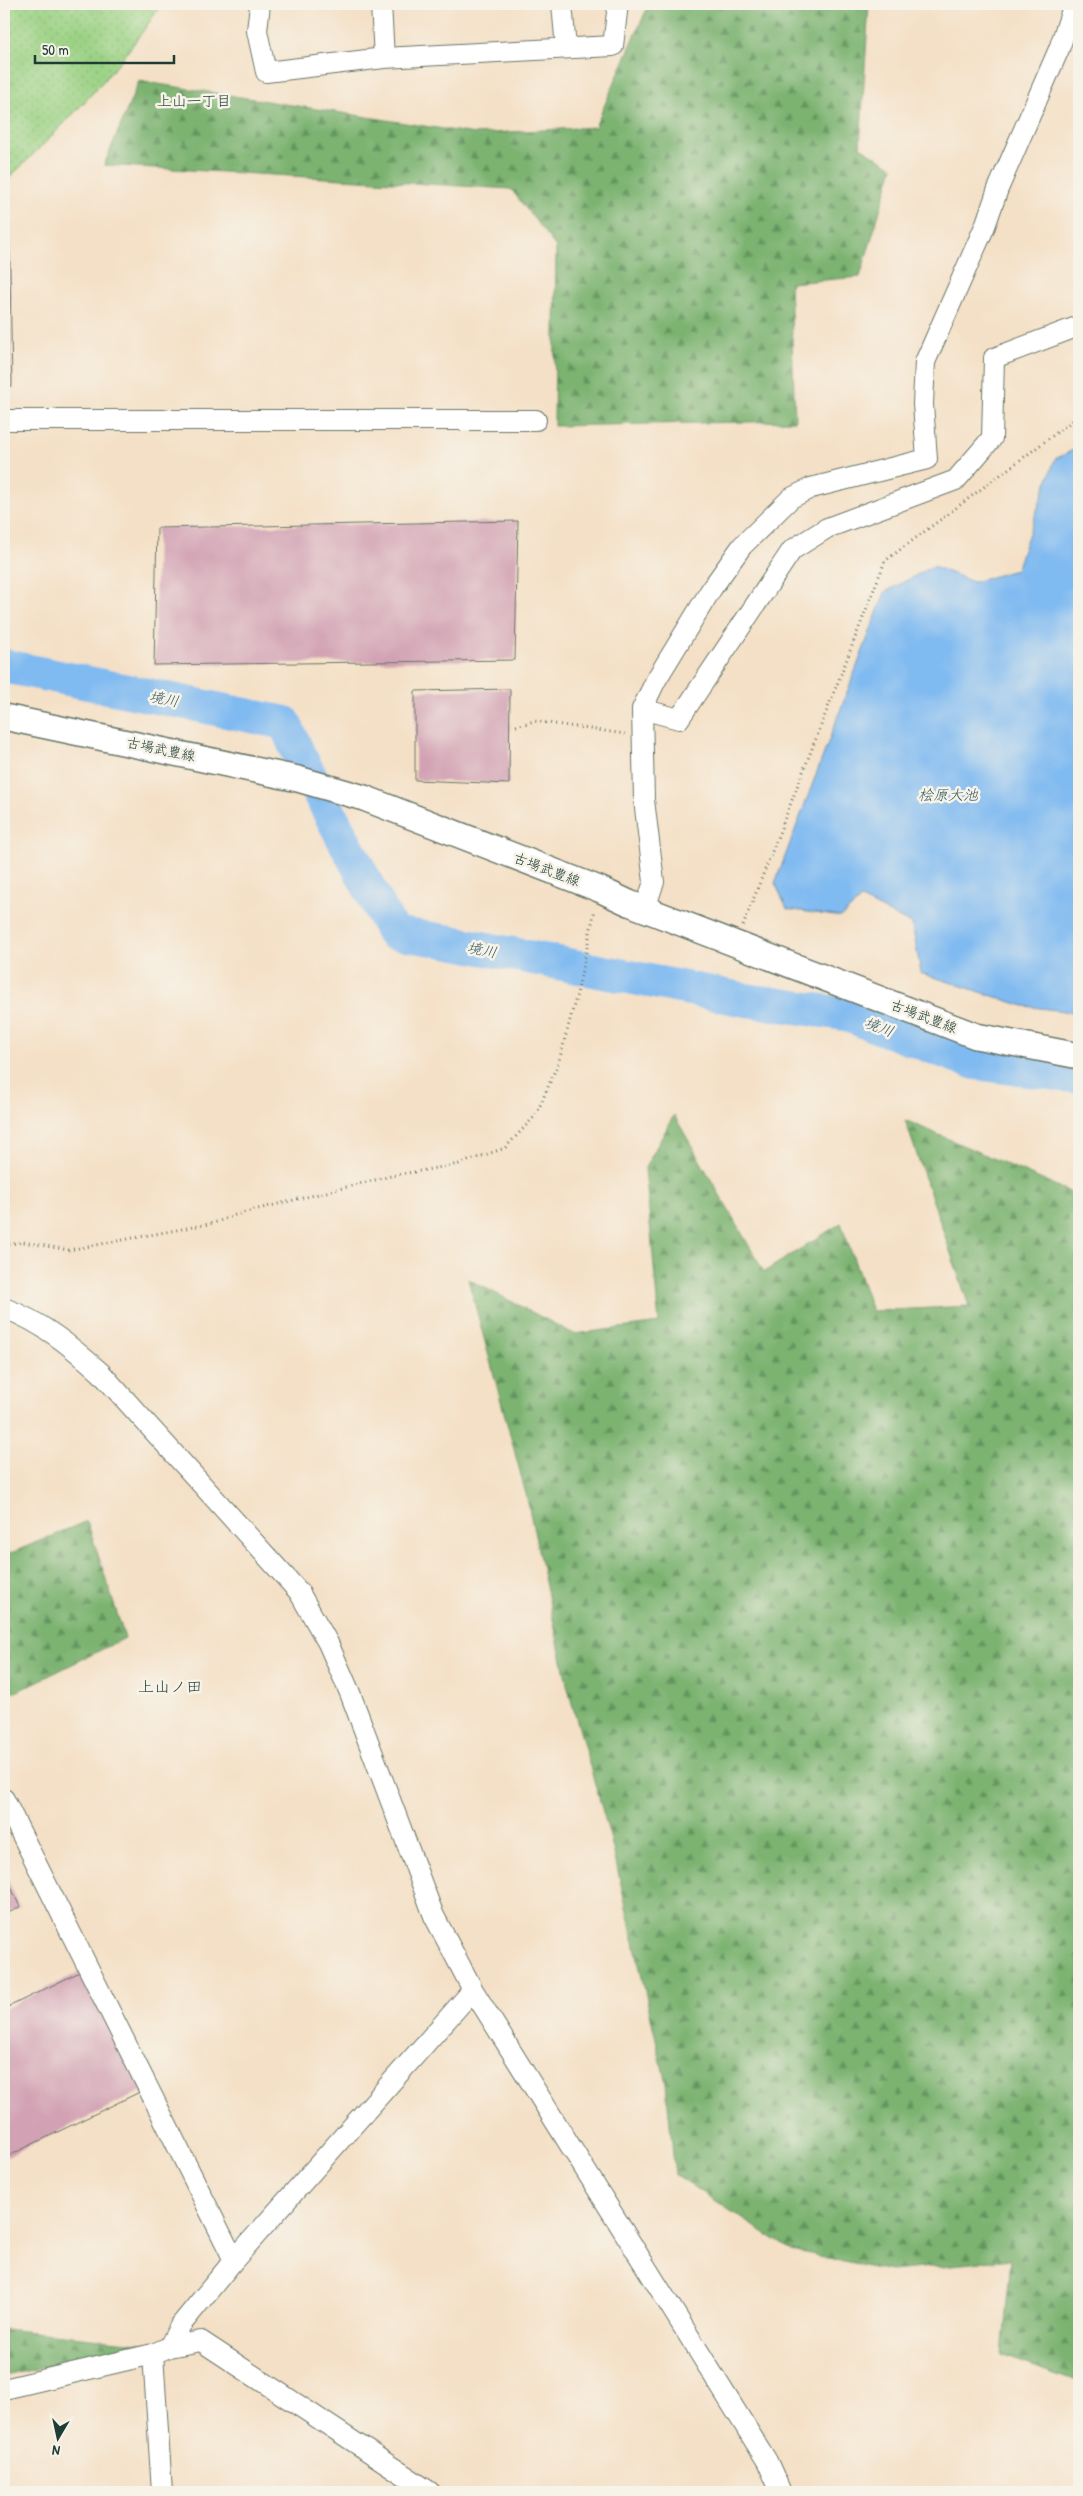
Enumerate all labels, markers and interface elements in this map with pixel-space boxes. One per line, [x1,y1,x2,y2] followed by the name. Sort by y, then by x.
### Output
[35,32,174,64] scale bar
[42,39,69,60] text: 50 m
[156,90,232,111] district label: 上山一丁目
[147,685,181,712] water label: 境川
[125,732,197,765] street label: 古場武豊線
[918,784,979,805] water label: 桧原大池
[511,847,583,890] street label: 古場武豊線
[465,936,499,963] water label: 境川
[888,994,960,1037] street label: 古場武豊線
[861,1011,897,1042] water label: 境川
[138,1675,202,1697] district label: 上山ノ田
[32,2414,82,2464] north arrow
[50,2441,61,2461] text: N

